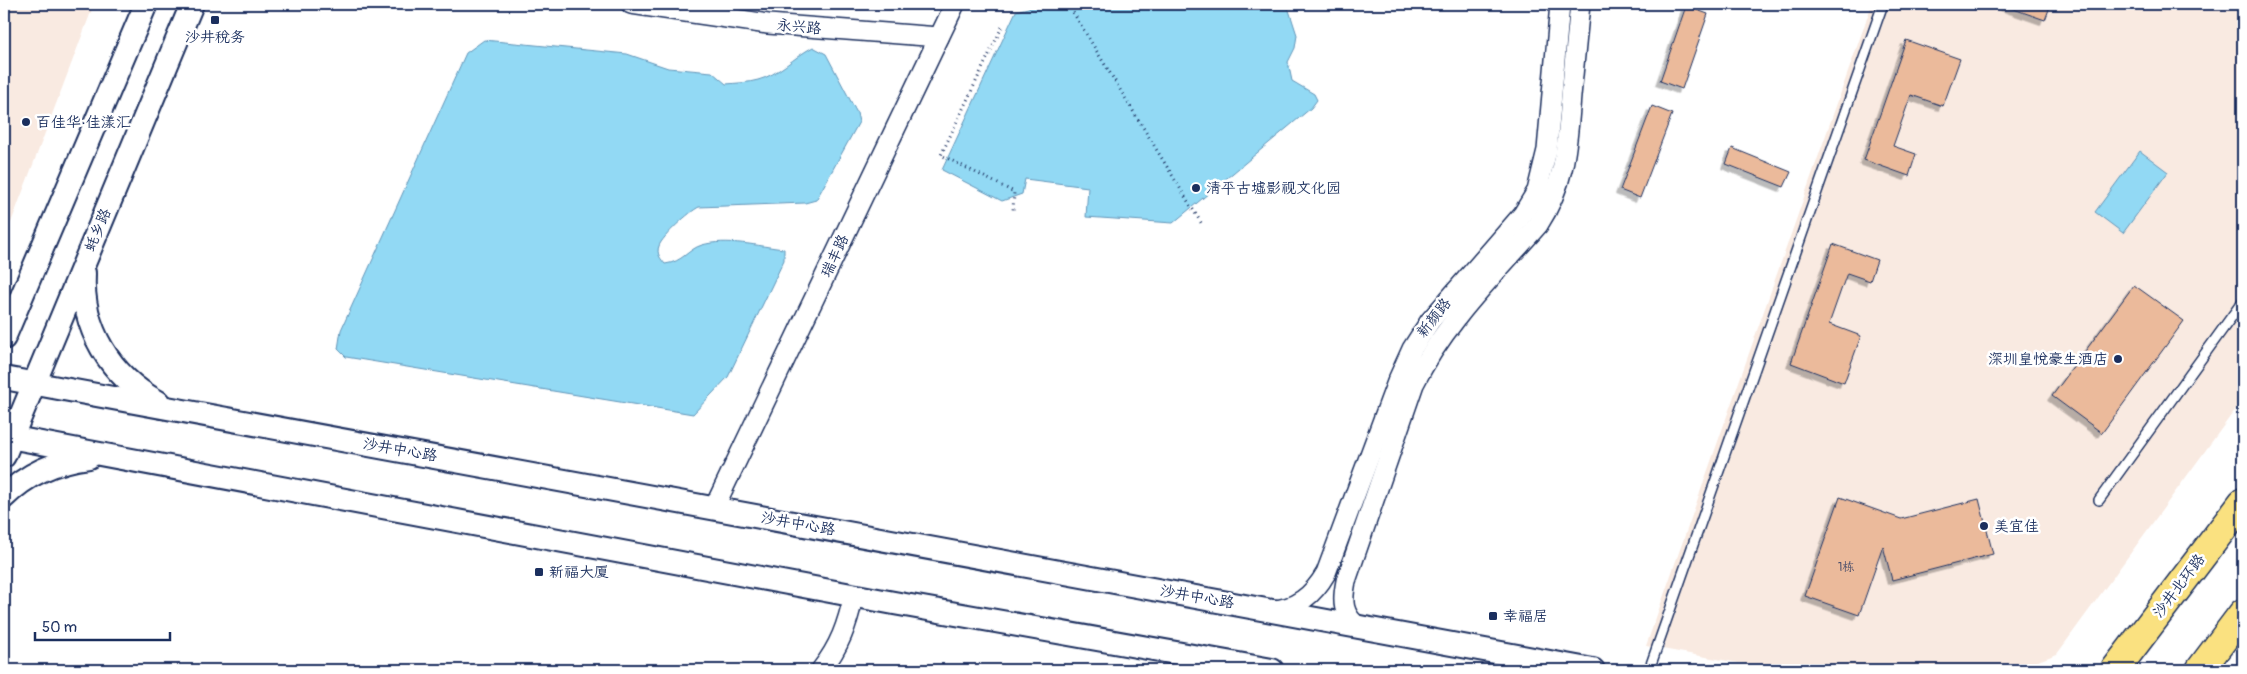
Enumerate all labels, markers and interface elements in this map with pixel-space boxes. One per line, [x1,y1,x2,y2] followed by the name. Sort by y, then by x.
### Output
[209,14,221,26] marker: 沙井税务
[776,16,822,38] street label: 永兴路
[185,28,245,47] place label: 沙井税务
[36,113,131,132] place label: 百佳华·佳漾汇
[20,116,32,128] marker: 百佳华·佳漾汇
[1206,179,1341,198] place label: 清平古墟影视文化园
[1190,182,1202,194] marker: 清平古墟影视文化园
[80,206,116,254] street label: 蚝乡路
[817,232,853,280] street label: 瑞丰路
[1413,294,1455,342] street label: 新颜路
[1988,350,2108,369] place label: 深圳皇悦豪生酒店
[2112,353,2124,365] marker: 深圳皇悦豪生酒店
[361,434,439,466] street label: 沙井中心路
[759,508,837,540] street label: 沙井中心路
[1994,517,2039,536] place label: 美宜佳
[1978,520,1990,532] marker: 美宜佳
[2149,550,2209,622] street label: 沙井北环路
[1838,560,1854,575] house number: 1栋
[549,563,609,582] place label: 新福大厦
[533,566,545,578] marker: 新福大厦
[1158,581,1236,613] street label: 沙井中心路
[1503,607,1548,626] place label: 幸福居
[35,609,170,641] scale bar
[1487,610,1499,622] marker: 幸福居
[42,618,77,637] text: 50 m

